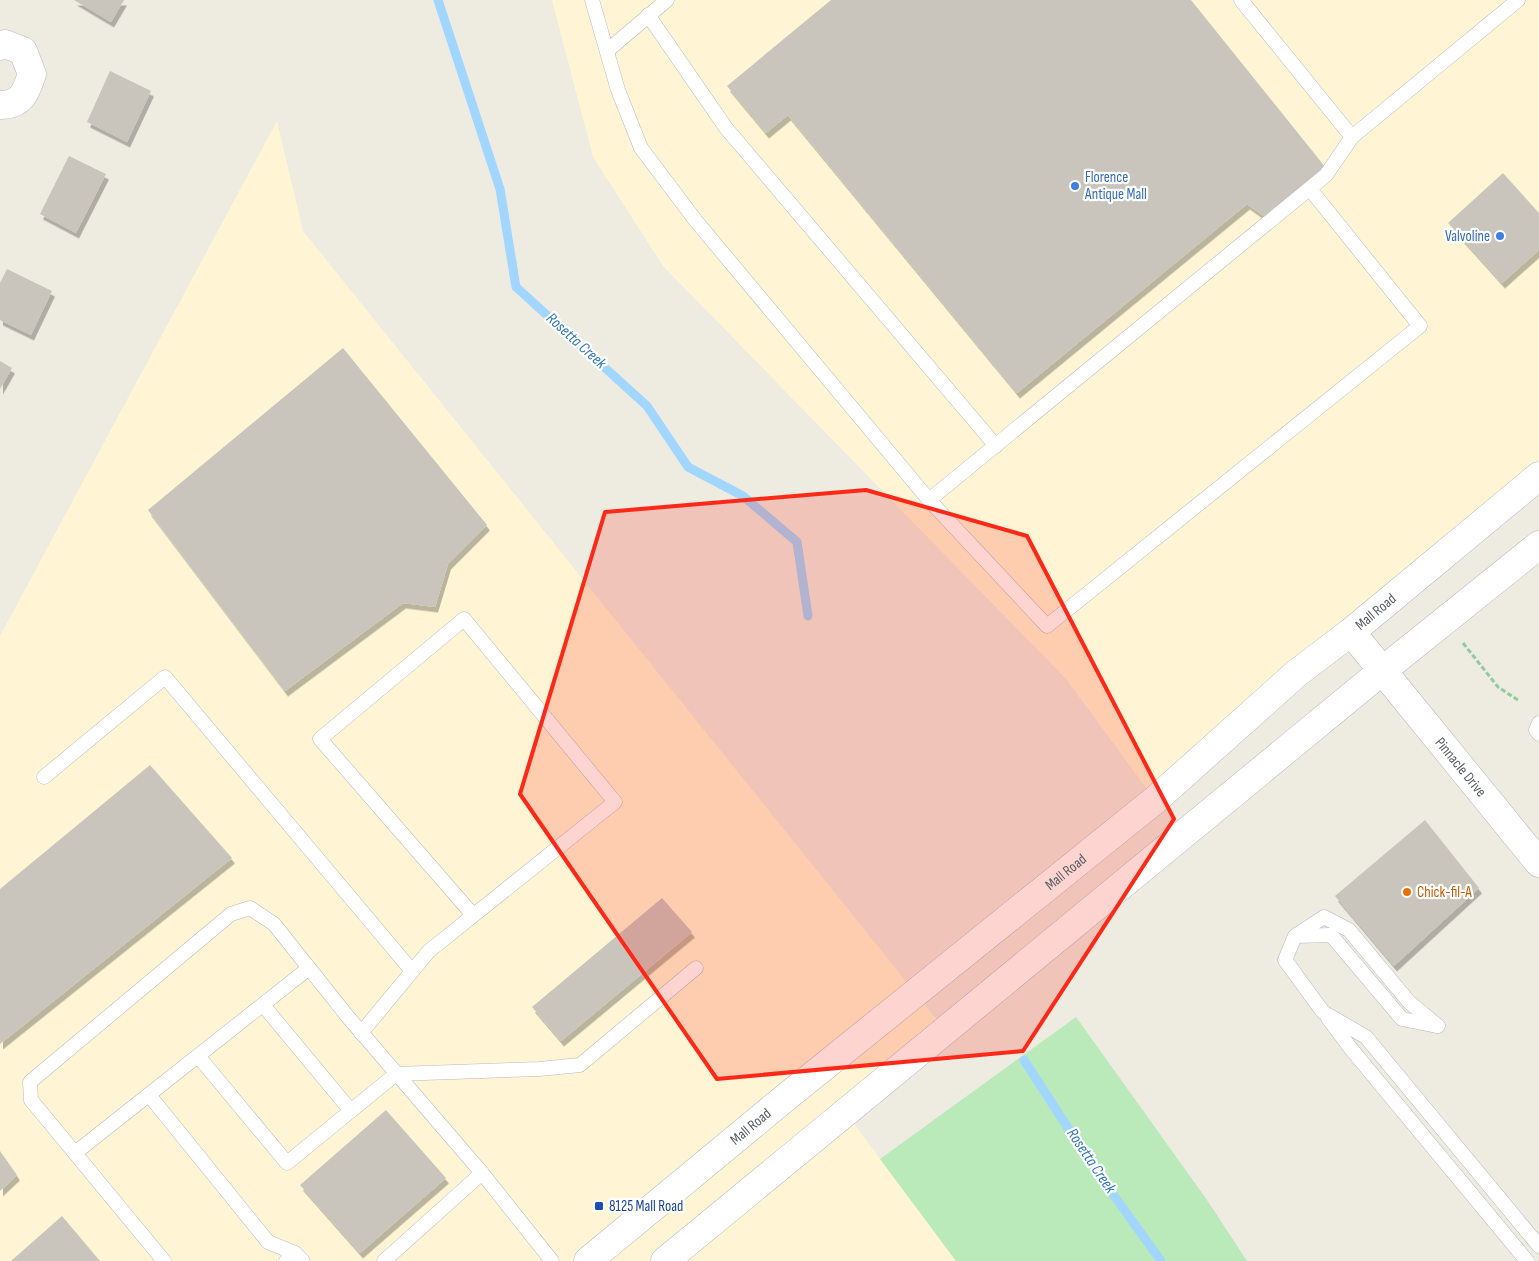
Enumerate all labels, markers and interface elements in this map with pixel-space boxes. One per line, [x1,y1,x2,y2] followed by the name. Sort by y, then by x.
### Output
[1084,168,1147,204] place label: Florence Antique Mall
[1069,180,1081,192] marker: Florence Antique Mall
[1445,227,1490,246] place label: Valvoline
[1494,230,1506,242] marker: Valvoline
[542,309,611,374] water label: Rosetta Creek
[1351,589,1400,634] street label: Mall Road
[1431,733,1491,801] street label: Pinnacle Drive
[1041,850,1090,894] street label: Mall Road
[1417,883,1472,902] place label: Chick-fil-A
[1401,886,1413,898] marker: Chick-fil-A
[726,1104,775,1149] street label: Mall Road
[1062,1125,1120,1198] water label: Rosetta Creek
[609,1197,683,1216] place label: 8125 Mall Road
[593,1200,605,1212] marker: 8125 Mall Road

